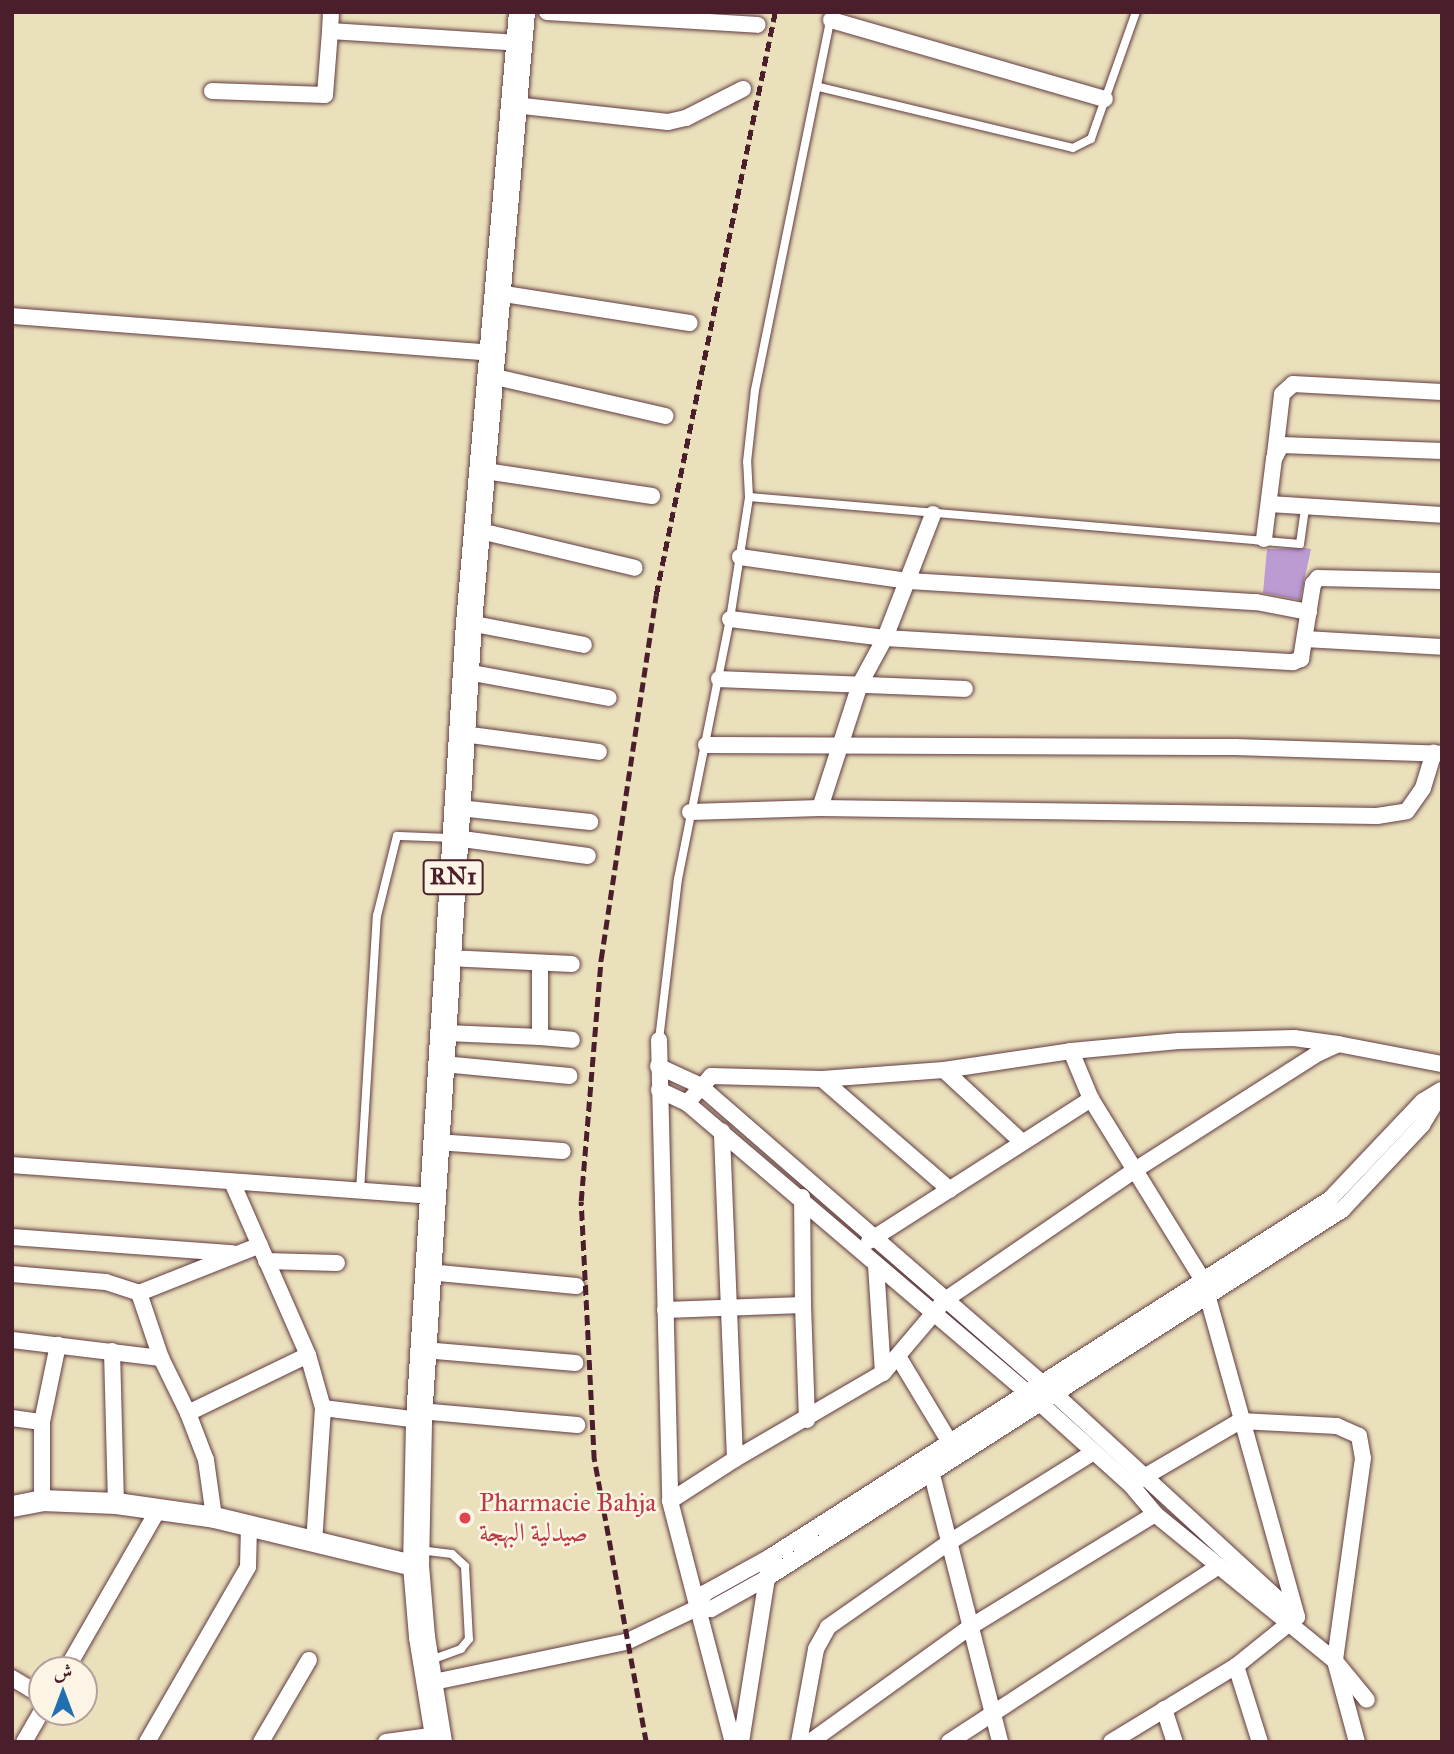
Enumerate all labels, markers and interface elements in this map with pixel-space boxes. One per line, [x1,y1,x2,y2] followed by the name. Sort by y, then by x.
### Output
[421,856,484,898] road number: RN1
[479,1487,656,1548] place label: Pharmacie Bahja صيدلية البهجة
[457,1510,473,1526] marker: Pharmacie Bahja صيدلية البهجة
[28,1656,98,1726] north arrow
[54,1660,72,1683] text: ش

